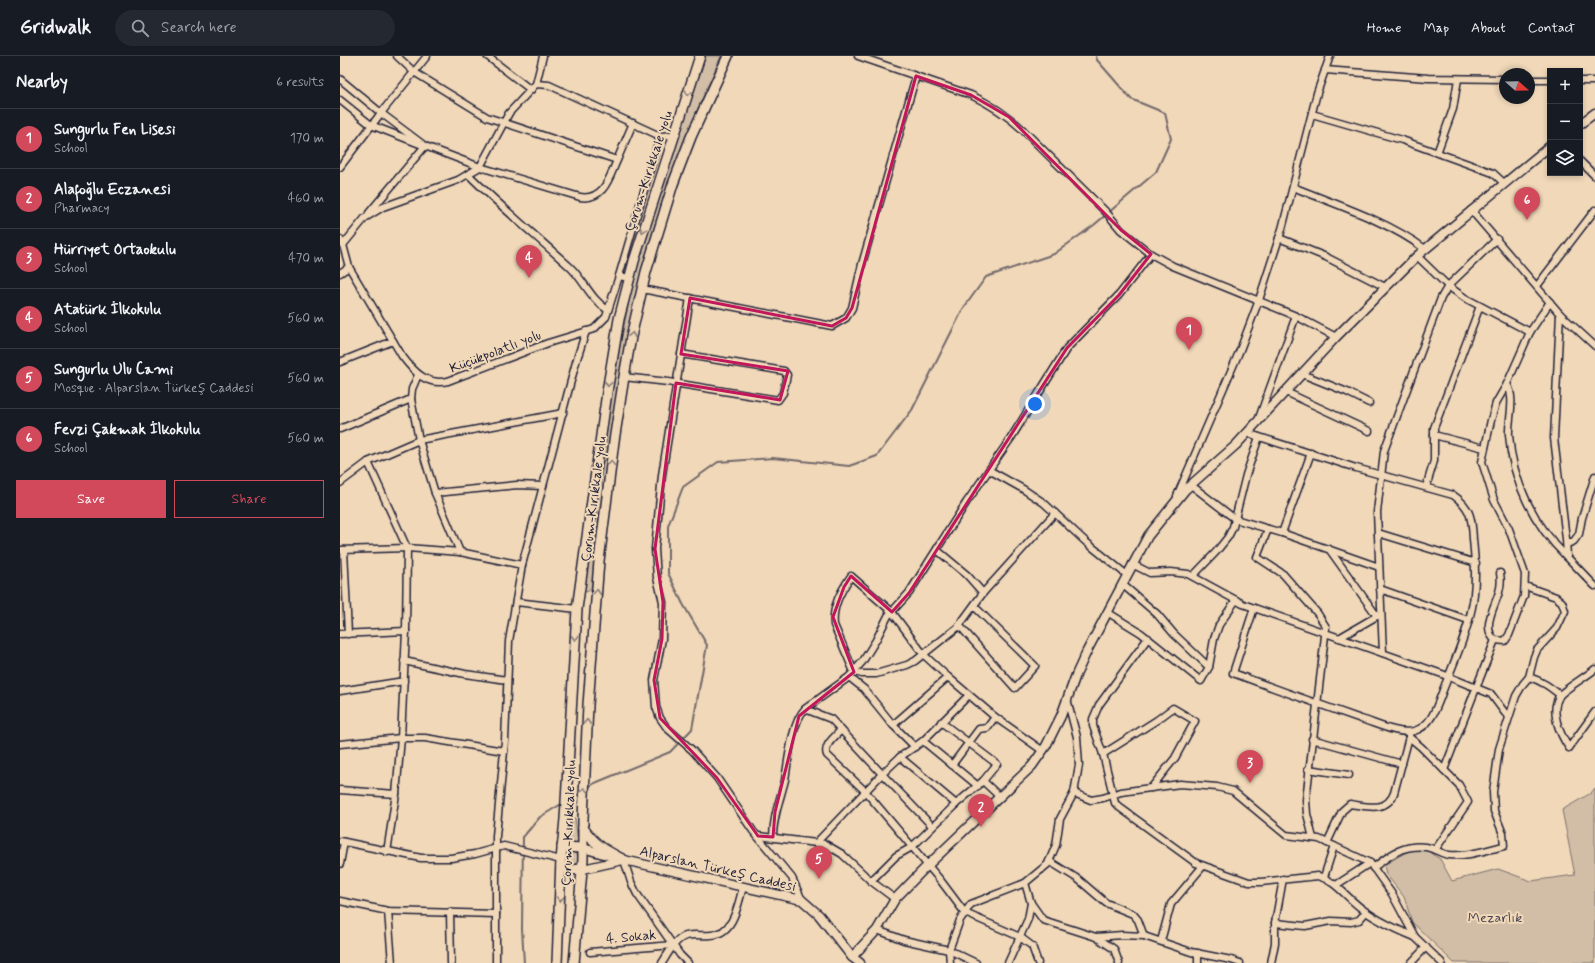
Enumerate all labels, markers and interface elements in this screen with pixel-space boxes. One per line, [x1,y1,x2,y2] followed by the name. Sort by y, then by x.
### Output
[115,10,395,46] search box
[20,15,91,40] text: Gridwalk
[129,17,151,39] icon: search
[161,18,237,38] text: Search here
[1367,19,1401,37] text: Home
[1423,19,1449,37] text: Map
[1471,19,1506,37] text: About
[1528,19,1575,37] text: Contact
[1499,68,1535,104] north arrow
[1547,68,1583,176] map controls
[1547,68,1583,104] button: +
[16,71,68,93] text: Nearby
[276,74,324,91] text: 6 results
[684,89,693,96] one-way arrow
[1547,104,1583,140] button: −
[621,109,677,234] street label: Çorum-Kırıkkale yolu
[54,120,175,140] text: Sungurlu Fen Lisesi
[26,130,32,147] text: 1
[290,130,324,147] text: 170 m
[54,140,88,157] text: School
[1547,140,1583,176] button: layers
[54,180,171,200] text: Alafoğlu Eczanesi
[1514,187,1540,220] pin: 6
[26,190,32,207] text: 2
[288,190,324,207] text: 460 m
[54,200,110,217] text: Pharmacy
[639,226,648,233] one-way arrow
[54,240,176,260] text: Hürriyet Ortaokulu
[516,245,542,278] pin: 4
[26,250,32,267] text: 3
[288,250,324,267] text: 470 m
[54,260,88,277] text: School
[54,300,161,320] text: Atatürk İlkokulu
[25,310,33,327] text: 4
[287,310,324,327] text: 560 m
[1176,317,1202,350] pin: 1
[54,320,88,337] text: School
[447,326,544,378] street label: Küçükpolatlı yolu
[627,332,635,338] one-way arrow
[54,360,173,380] text: Sungurlu Ulu Cami
[25,370,33,387] text: 5
[287,370,324,387] text: 560 m
[54,380,253,397] text: Mosque · Alparslan Türkeş Caddesi
[604,381,613,387] one-way arrow
[1025,394,1045,414] your location
[54,420,201,440] text: Fevzi Çakmak İlkokulu
[26,430,32,447] text: 6
[287,430,324,447] text: 560 m
[577,435,611,563] street label: Çorum-Kırıkkale yolu
[54,440,88,457] text: School
[606,460,615,466] one-way arrow
[16,480,166,518] button: Save
[174,480,324,518] button: Share
[592,589,601,595] one-way arrow
[571,635,580,641] one-way arrow
[583,719,591,725] one-way arrow
[1237,750,1263,783] pin: 3
[558,760,580,886] street label: Çorum-Kırıkkale yolu
[580,787,588,793] one-way arrow
[968,794,994,827] pin: 2
[638,842,798,896] street label: Alparslan Türkeş Caddesi
[806,846,832,879] pin: 5
[555,896,564,902] one-way arrow
[1468,909,1522,927] park label: Mezarlık
[605,926,657,948] street label: 4. Sokak

